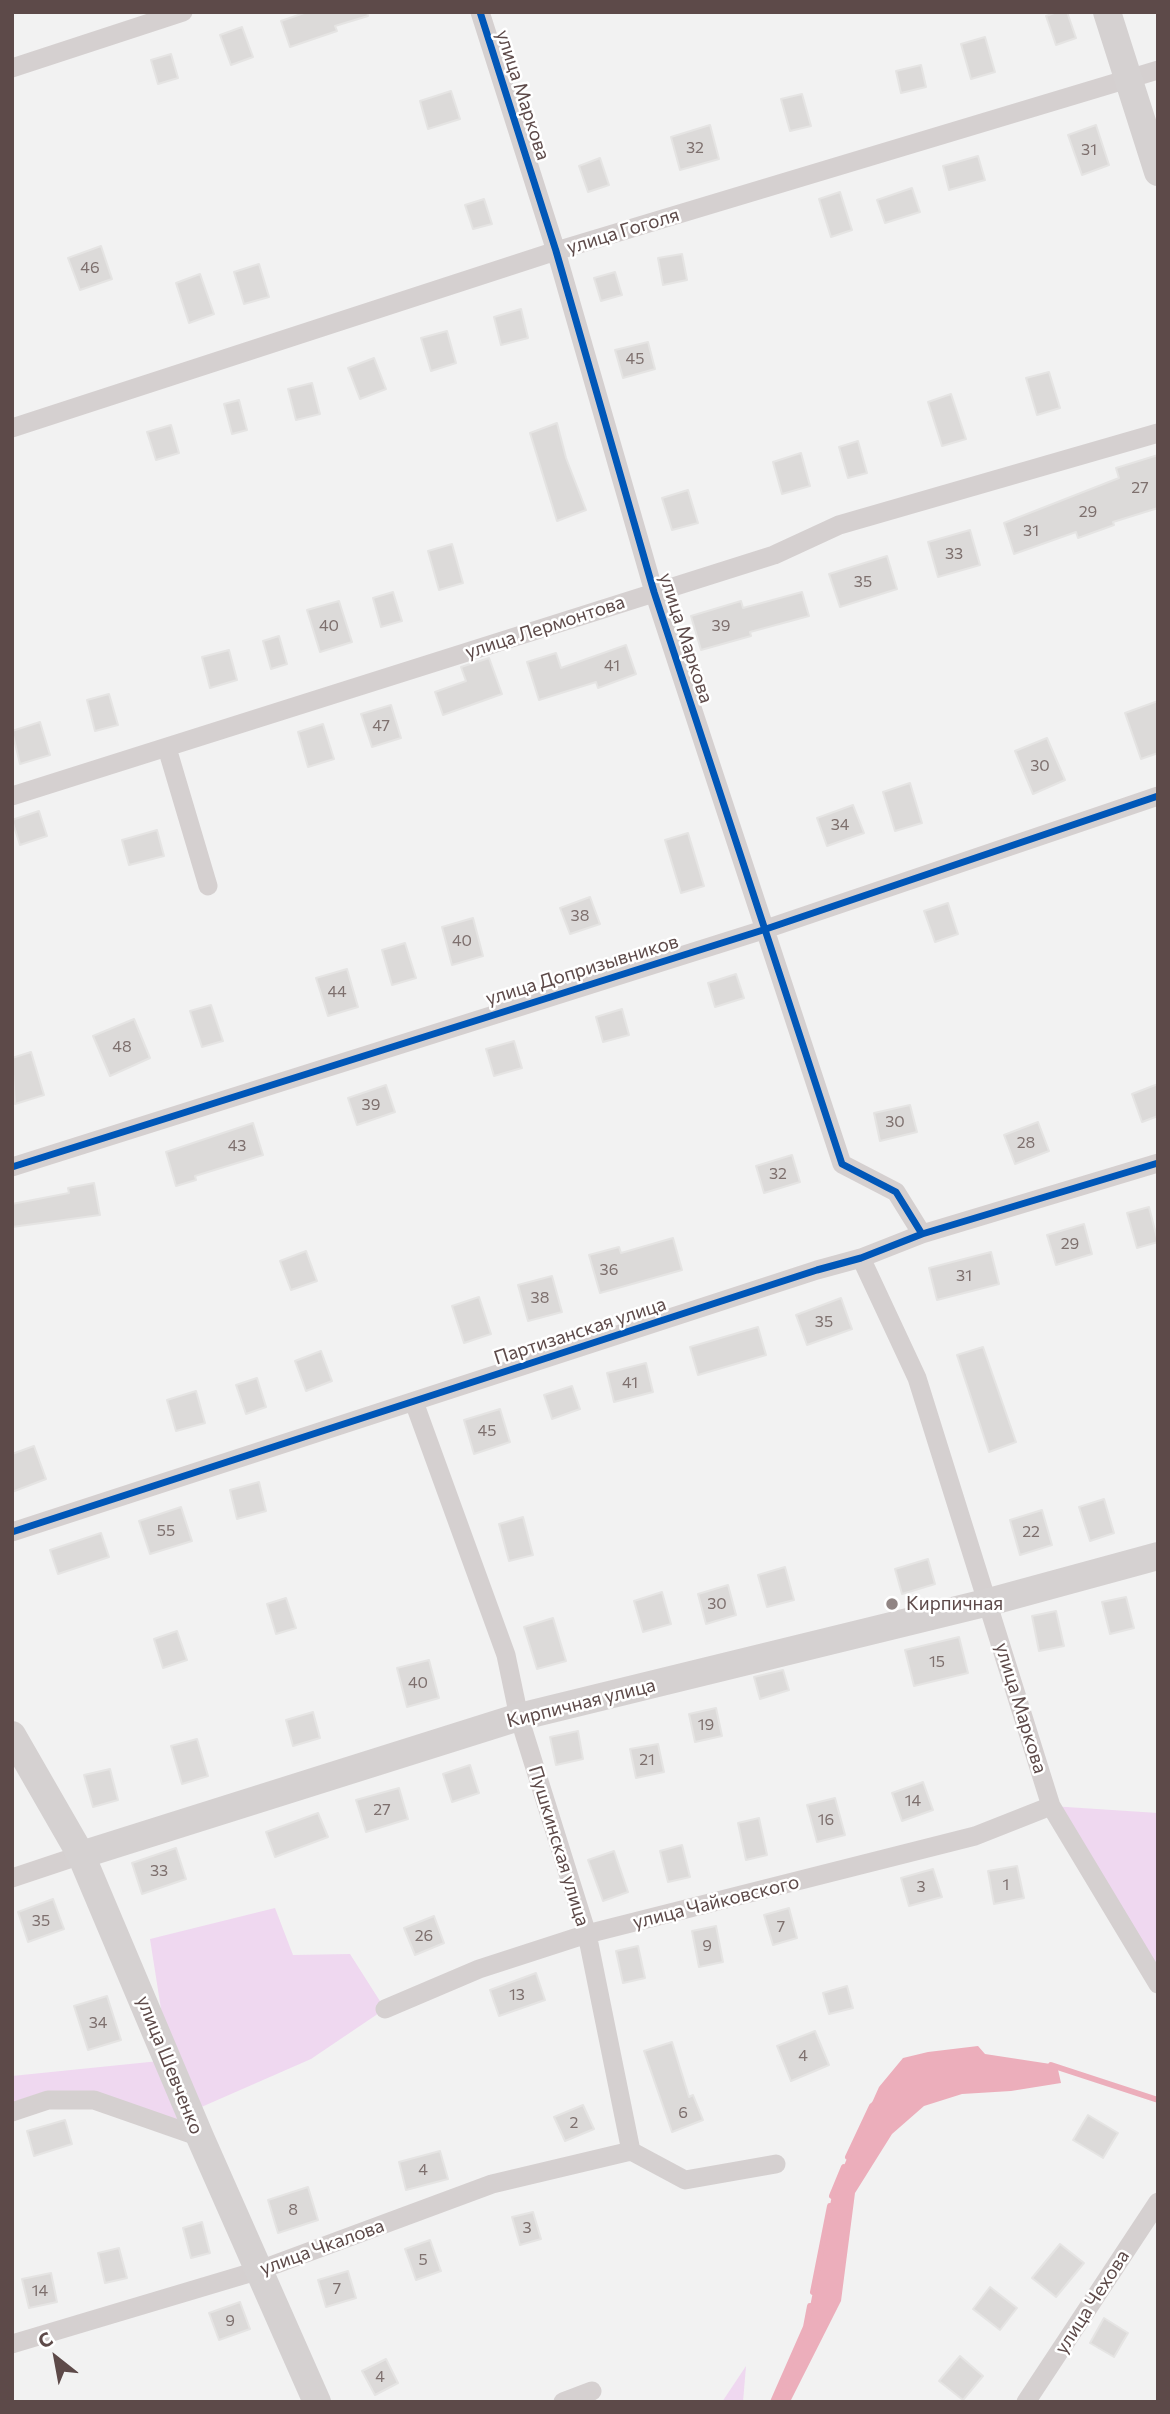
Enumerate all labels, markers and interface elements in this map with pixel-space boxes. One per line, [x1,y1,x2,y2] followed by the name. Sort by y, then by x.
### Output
[491,27,555,163] street label: улица Маркова
[686,138,704,158] house number: 32
[1081,140,1097,160] house number: 31
[564,203,682,259] street label: улица Гоголя
[80,258,100,278] house number: 46
[626,349,644,369] house number: 45
[1131,478,1149,498] house number: 27
[1079,502,1097,522] house number: 29
[1023,521,1039,541] house number: 31
[945,544,963,564] house number: 33
[654,570,718,706] street label: улица Маркова
[854,572,872,592] house number: 35
[462,590,628,664] street label: улица Лермонтова
[319,616,339,636] house number: 40
[712,616,730,636] house number: 39
[604,656,620,676] house number: 41
[372,716,390,736] house number: 47
[1030,756,1050,776] house number: 30
[831,815,849,835] house number: 34
[571,906,589,926] house number: 38
[483,930,681,1010] street label: улица Допризывников
[452,931,472,951] house number: 40
[327,982,347,1002] house number: 44
[112,1037,132,1057] house number: 48
[362,1095,380,1115] house number: 39
[885,1112,905,1132] house number: 30
[1017,1133,1035,1153] house number: 28
[228,1136,246,1156] house number: 43
[769,1164,787,1184] house number: 32
[1061,1234,1079,1254] house number: 29
[600,1260,618,1280] house number: 36
[956,1266,972,1286] house number: 31
[531,1288,549,1308] house number: 38
[491,1292,669,1370] street label: Партизанская улица
[815,1312,833,1332] house number: 35
[622,1373,638,1393] house number: 41
[478,1421,496,1441] house number: 45
[157,1521,175,1541] house number: 55
[1022,1522,1040,1542] house number: 22
[906,1593,1003,1615] place label: Кирпичная
[707,1594,727,1614] house number: 30
[884,1596,900,1612] marker: Кирпичная
[990,1640,1052,1776] street label: улица Маркова
[929,1652,945,1672] house number: 15
[408,1673,428,1693] house number: 40
[504,1673,658,1733] street label: Кирпичная улица
[698,1715,714,1735] house number: 19
[639,1750,655,1770] house number: 21
[524,1763,594,1929] street label: Пушкинская улица
[905,1791,921,1811] house number: 14
[373,1800,391,1820] house number: 27
[818,1810,834,1830] house number: 16
[150,1861,168,1881] house number: 33
[631,1870,801,1934] street label: улица Чайковского
[1003,1875,1009,1895] house number: 1
[916,1877,926,1897] house number: 3
[32,1911,50,1931] house number: 35
[777,1917,785,1937] house number: 7
[415,1926,433,1946] house number: 26
[702,1936,712,1956] house number: 9
[509,1985,525,2005] house number: 13
[132,1992,208,2138] street label: улица Шевченко
[89,2013,107,2033] house number: 34
[798,2046,808,2066] house number: 4
[678,2103,688,2123] house number: 6
[570,2113,578,2133] house number: 2
[418,2160,428,2180] house number: 4
[288,2200,298,2220] house number: 8
[257,2214,387,2280] street label: улица Чкалова
[522,2218,532,2238] house number: 3
[1050,2246,1134,2358] street label: улица Чехова
[418,2250,428,2270] house number: 5
[333,2279,341,2299] house number: 7
[32,2281,48,2301] house number: 14
[225,2311,235,2331] house number: 9
[21,2323,91,2393] north arrow
[33,2326,56,2353] text: С
[375,2367,385,2387] house number: 4

